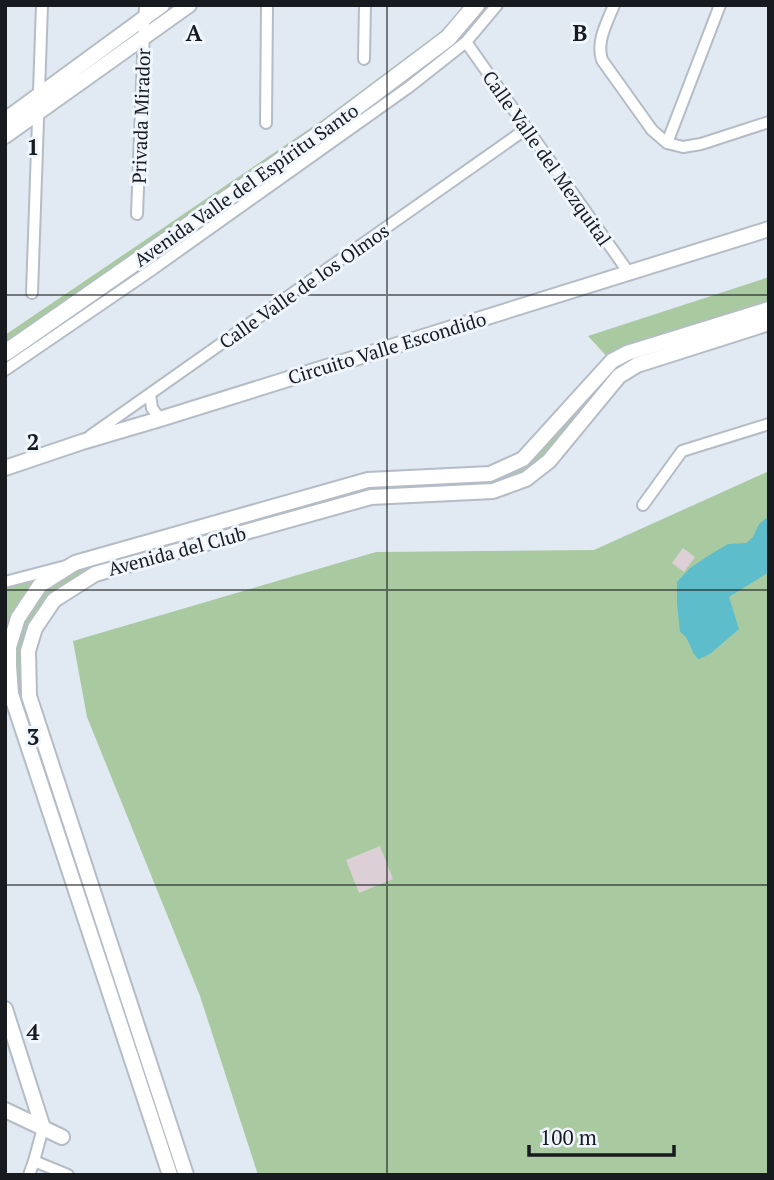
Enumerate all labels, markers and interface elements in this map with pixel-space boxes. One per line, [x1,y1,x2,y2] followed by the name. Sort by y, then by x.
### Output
[186,17,203,48] text: A
[573,17,588,48] text: B
[126,47,155,184] street label: Privada Mirador
[477,65,617,250] street label: Calle Valle del Mezquital
[128,97,363,272] street label: Avenida Valle del Espíritu Santo
[27,131,40,162] text: 1
[214,217,394,354] street label: Calle Valle de los Olmos
[285,305,489,390] street label: Circuito Valle Escondido
[27,426,40,457] text: 2
[105,520,249,581] street label: Avenida del Club
[27,721,40,752] text: 3
[27,1016,40,1047] text: 4
[529,1114,674,1158] scale bar
[540,1123,597,1151] text: 100 m

